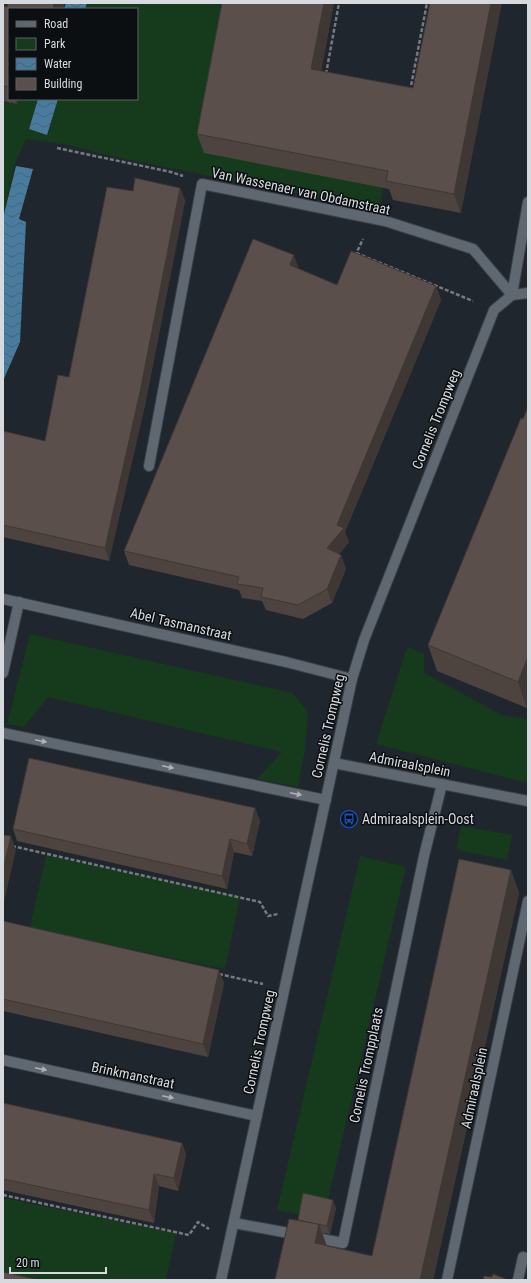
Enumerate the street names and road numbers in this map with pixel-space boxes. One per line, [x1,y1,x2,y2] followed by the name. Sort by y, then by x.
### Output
[210,164,392,218] street label: Van Wassenaer van Obdamstraat
[409,367,463,471] street label: Cornelis Trompweg
[129,605,233,643] street label: Abel Tasmanstraat
[308,672,348,780] street label: Cornelis Trompweg
[368,748,452,780] street label: Admiraalsplein
[240,988,278,1096] street label: Cornelis Trompweg
[346,1006,386,1124] street label: Cornelis Trompplaats
[458,1046,490,1130] street label: Admiraalsplein
[90,1058,176,1092] street label: Brinkmanstraat

